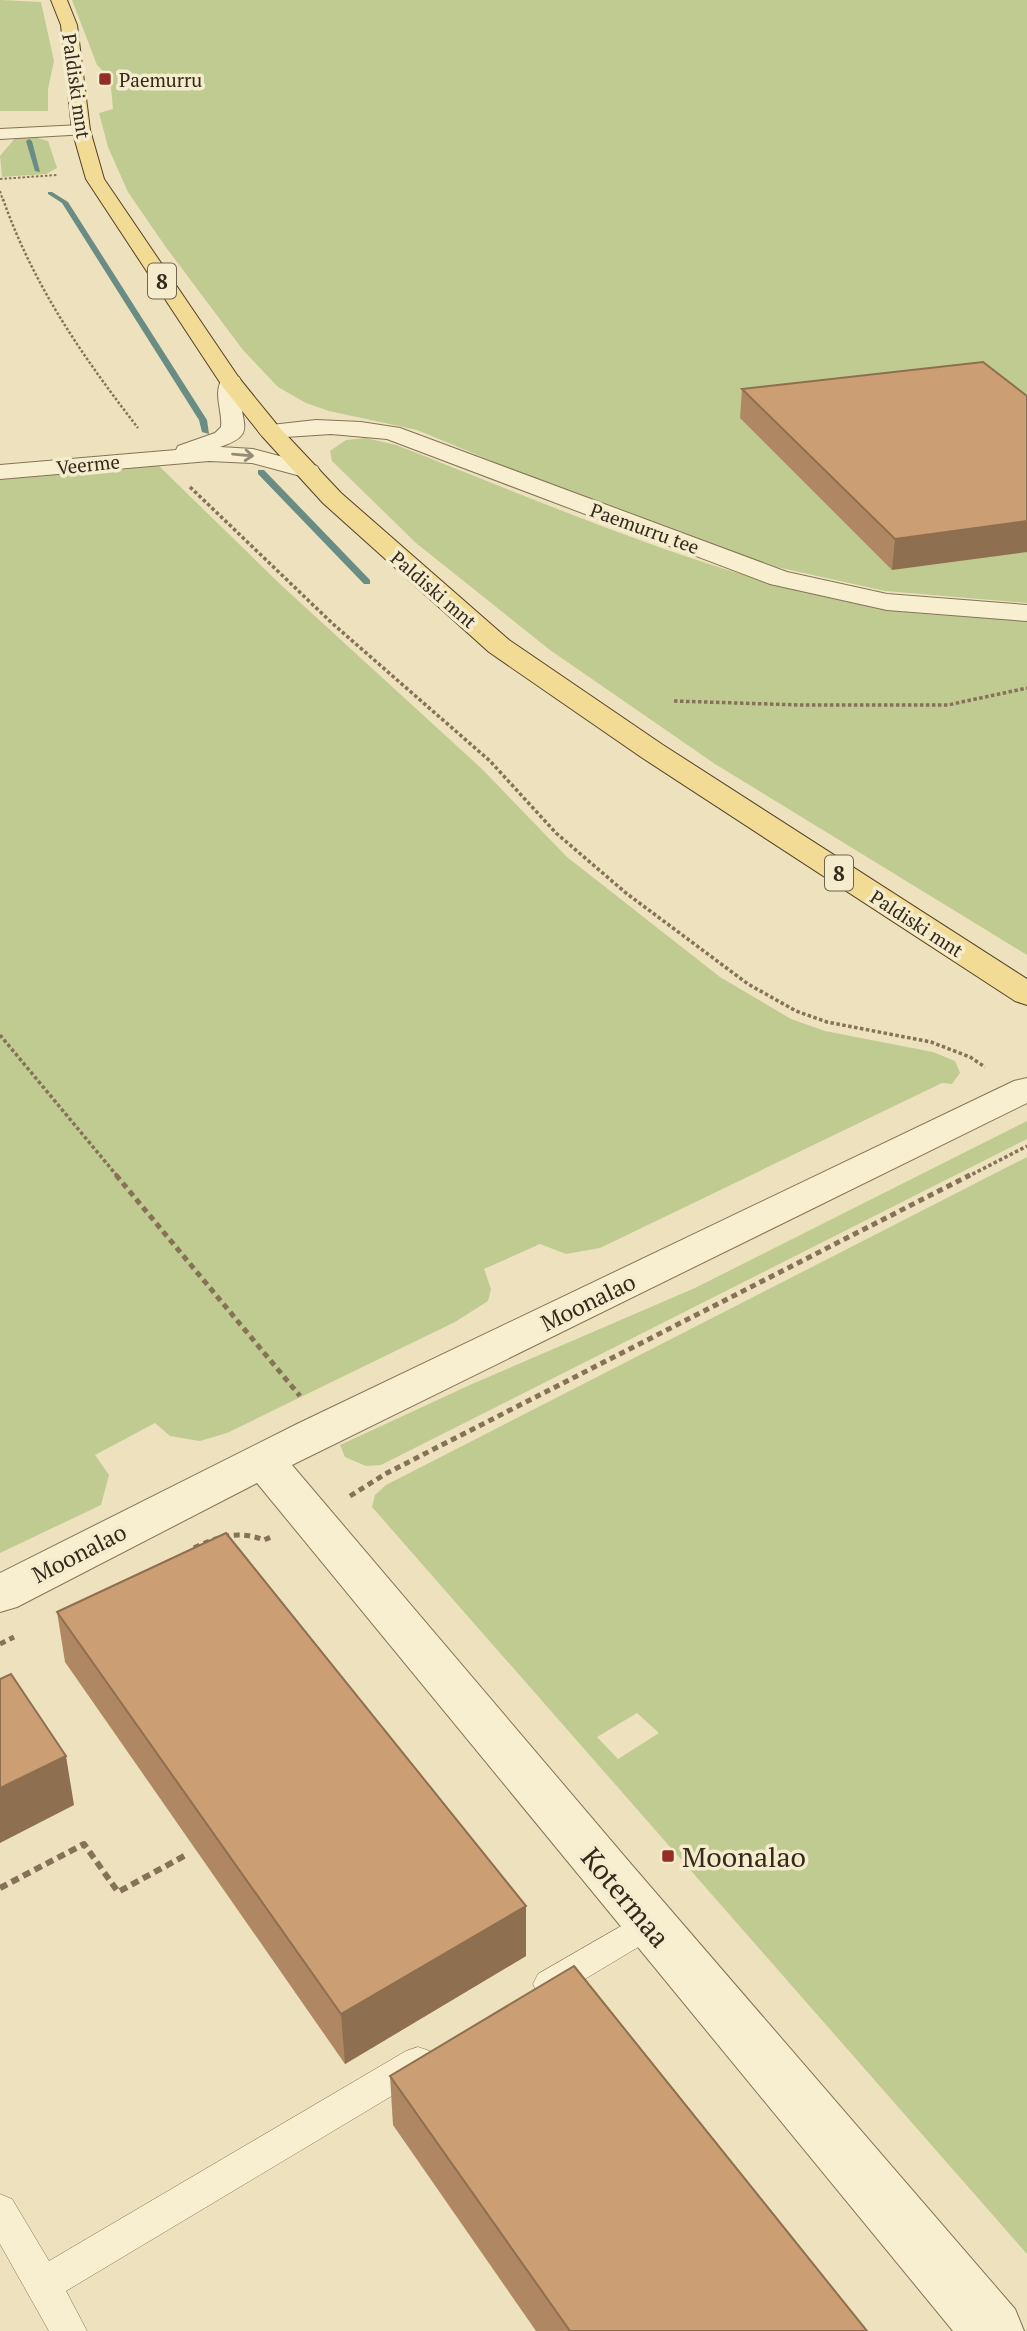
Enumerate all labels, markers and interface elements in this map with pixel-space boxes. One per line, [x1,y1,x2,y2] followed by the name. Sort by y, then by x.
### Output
[57,32,97,140] street label: Paldiski mnt
[119,67,202,92] place label: Paemurru
[97,71,113,87] marker: Paemurru
[148,264,176,298] road number: 8
[55,448,121,480] street label: Veerme
[231,449,254,462] one-way arrow
[587,497,703,559] street label: Paemurru tee
[386,545,482,633] street label: Paldiski mnt
[825,856,853,890] road number: 8
[866,884,968,962] street label: Paldiski mnt
[535,1266,641,1338] street label: Moonalao
[27,1516,131,1590] street label: Moonalao
[682,1838,806,1875] place label: Moonalao
[573,1839,679,1955] street label: Kotermaa
[660,1848,676,1864] marker: Moonalao

